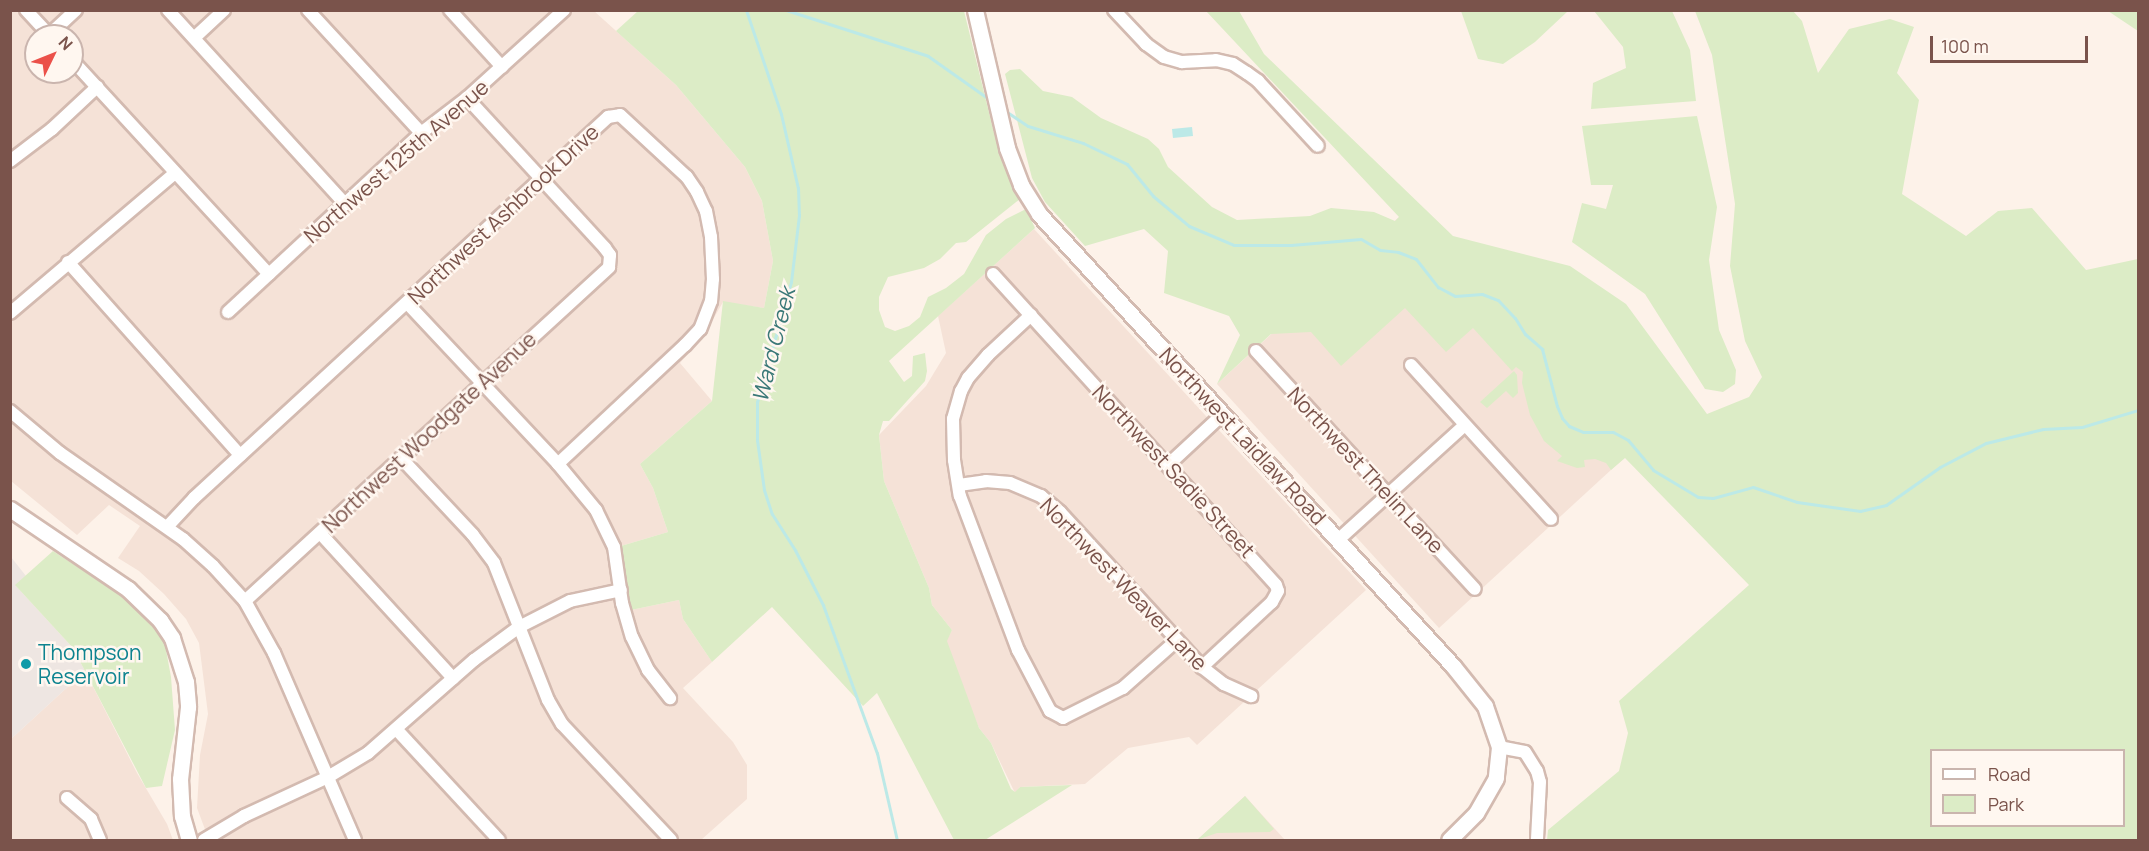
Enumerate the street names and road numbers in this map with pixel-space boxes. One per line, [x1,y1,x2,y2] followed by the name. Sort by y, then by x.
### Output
[299,74,493,248] street label: Northwest 125th Avenue
[402,119,604,309] street label: Northwest Ashbrook Drive
[317,326,541,538] street label: Northwest Woodgate Avenue
[1154,342,1332,530] street label: Northwest Laidlaw Road
[1087,379,1261,563] street label: Northwest Sadie Street
[1283,382,1449,558] street label: Northwest Thelin Lane
[1035,493,1213,675] street label: Northwest Weaver Lane

